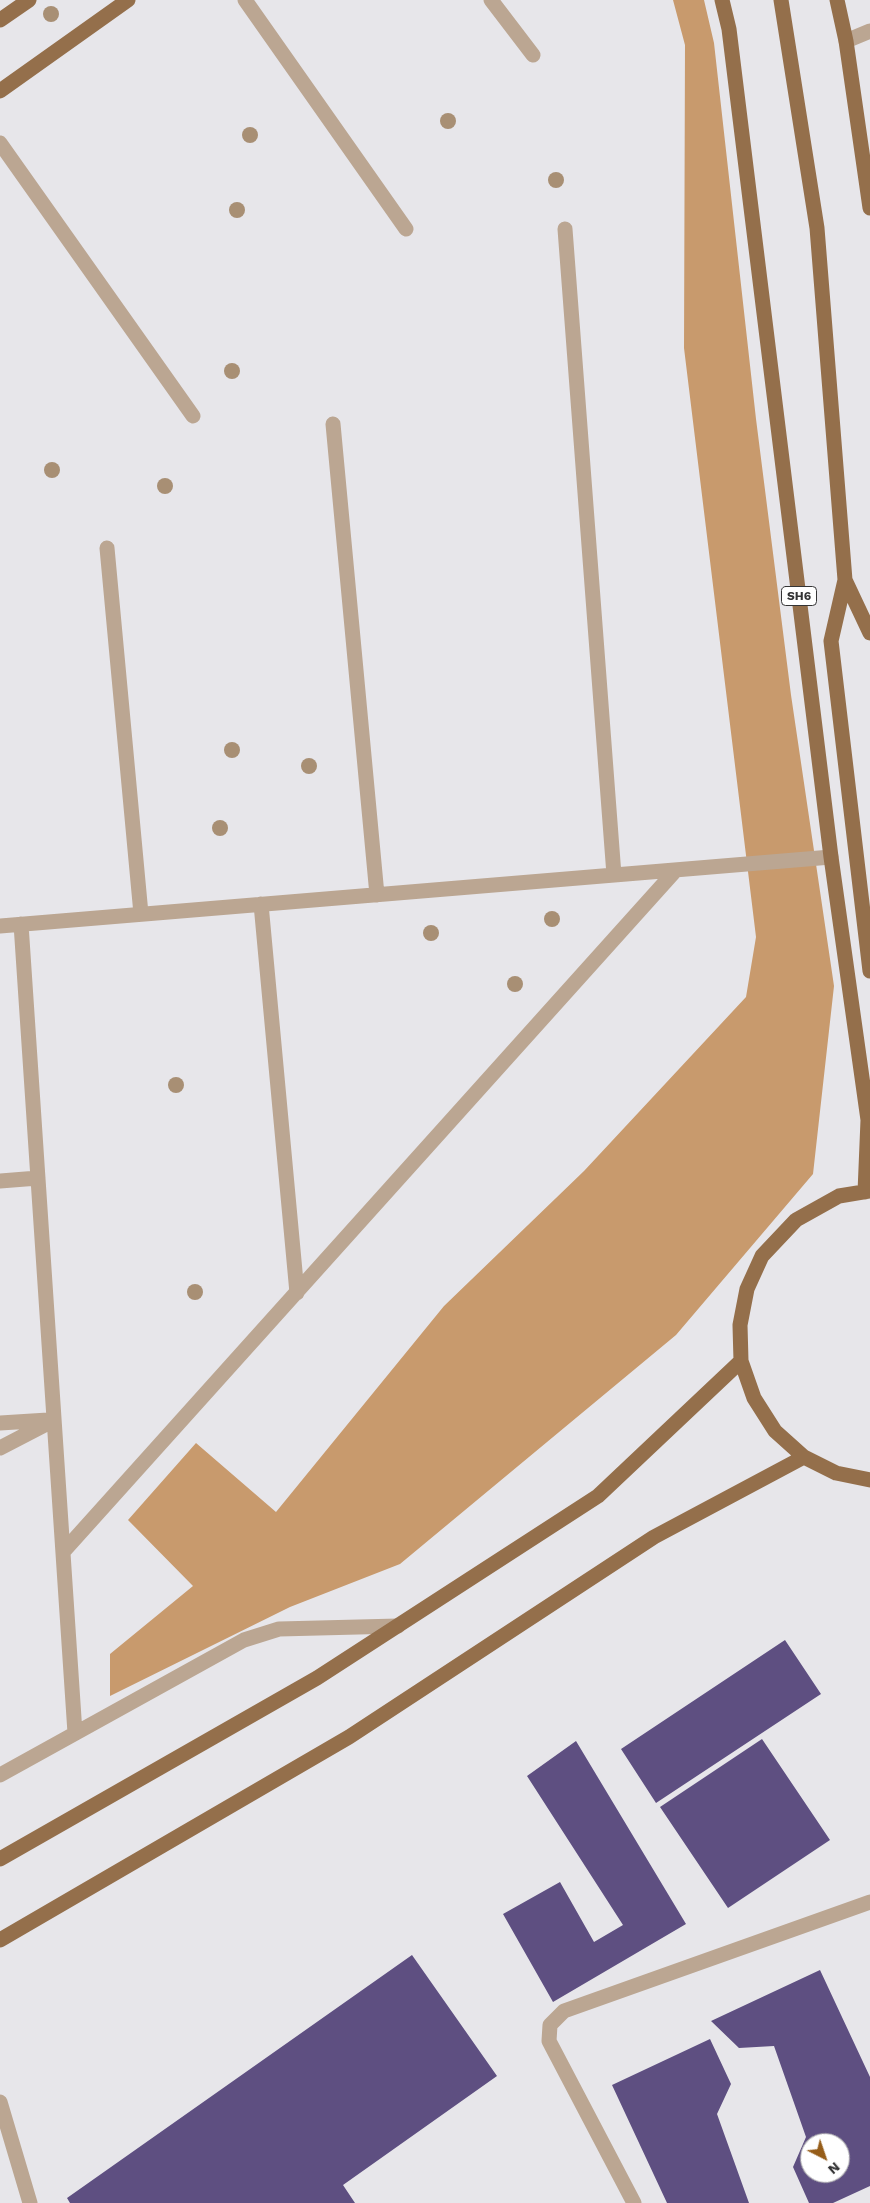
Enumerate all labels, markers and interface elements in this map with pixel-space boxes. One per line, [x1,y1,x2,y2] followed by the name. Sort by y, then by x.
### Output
[782,586,816,606] road number: SH6
[800,2133,850,2183] north arrow
[825,2159,843,2178] text: N

